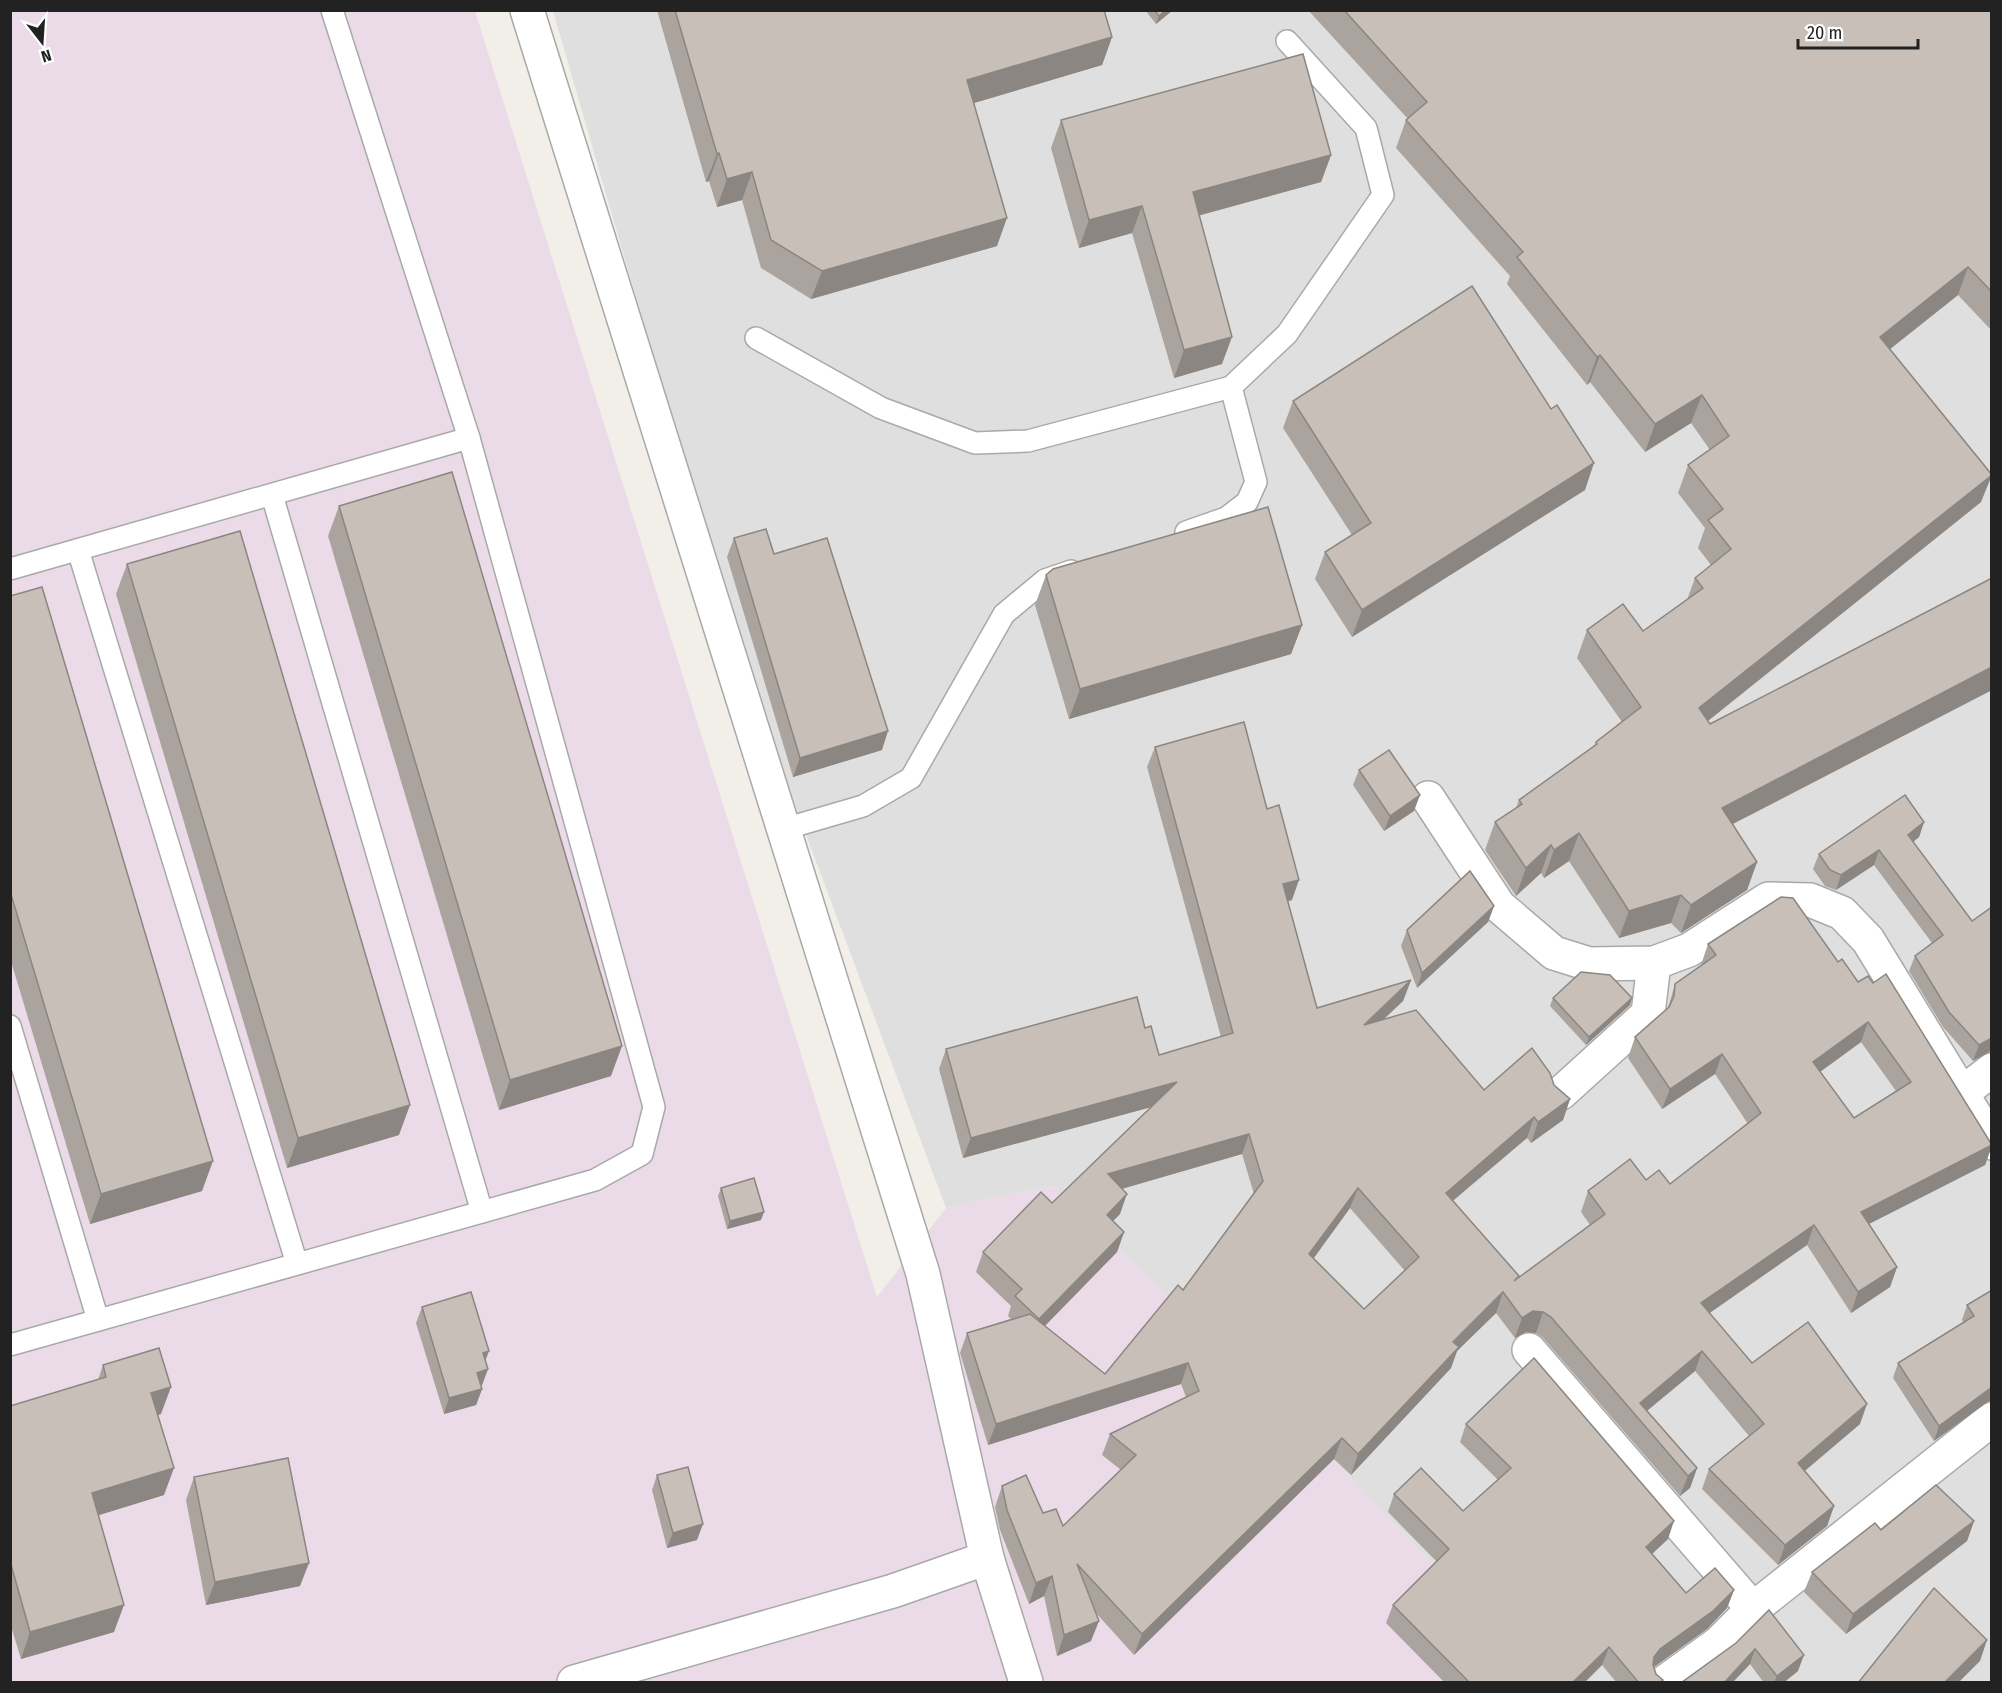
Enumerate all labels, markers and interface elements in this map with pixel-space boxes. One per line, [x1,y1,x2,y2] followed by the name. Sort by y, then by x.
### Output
[12,12,72,72] north arrow
[1798,12,1918,50] scale bar
[1807,22,1842,44] text: 20 m
[39,45,54,66] text: N

